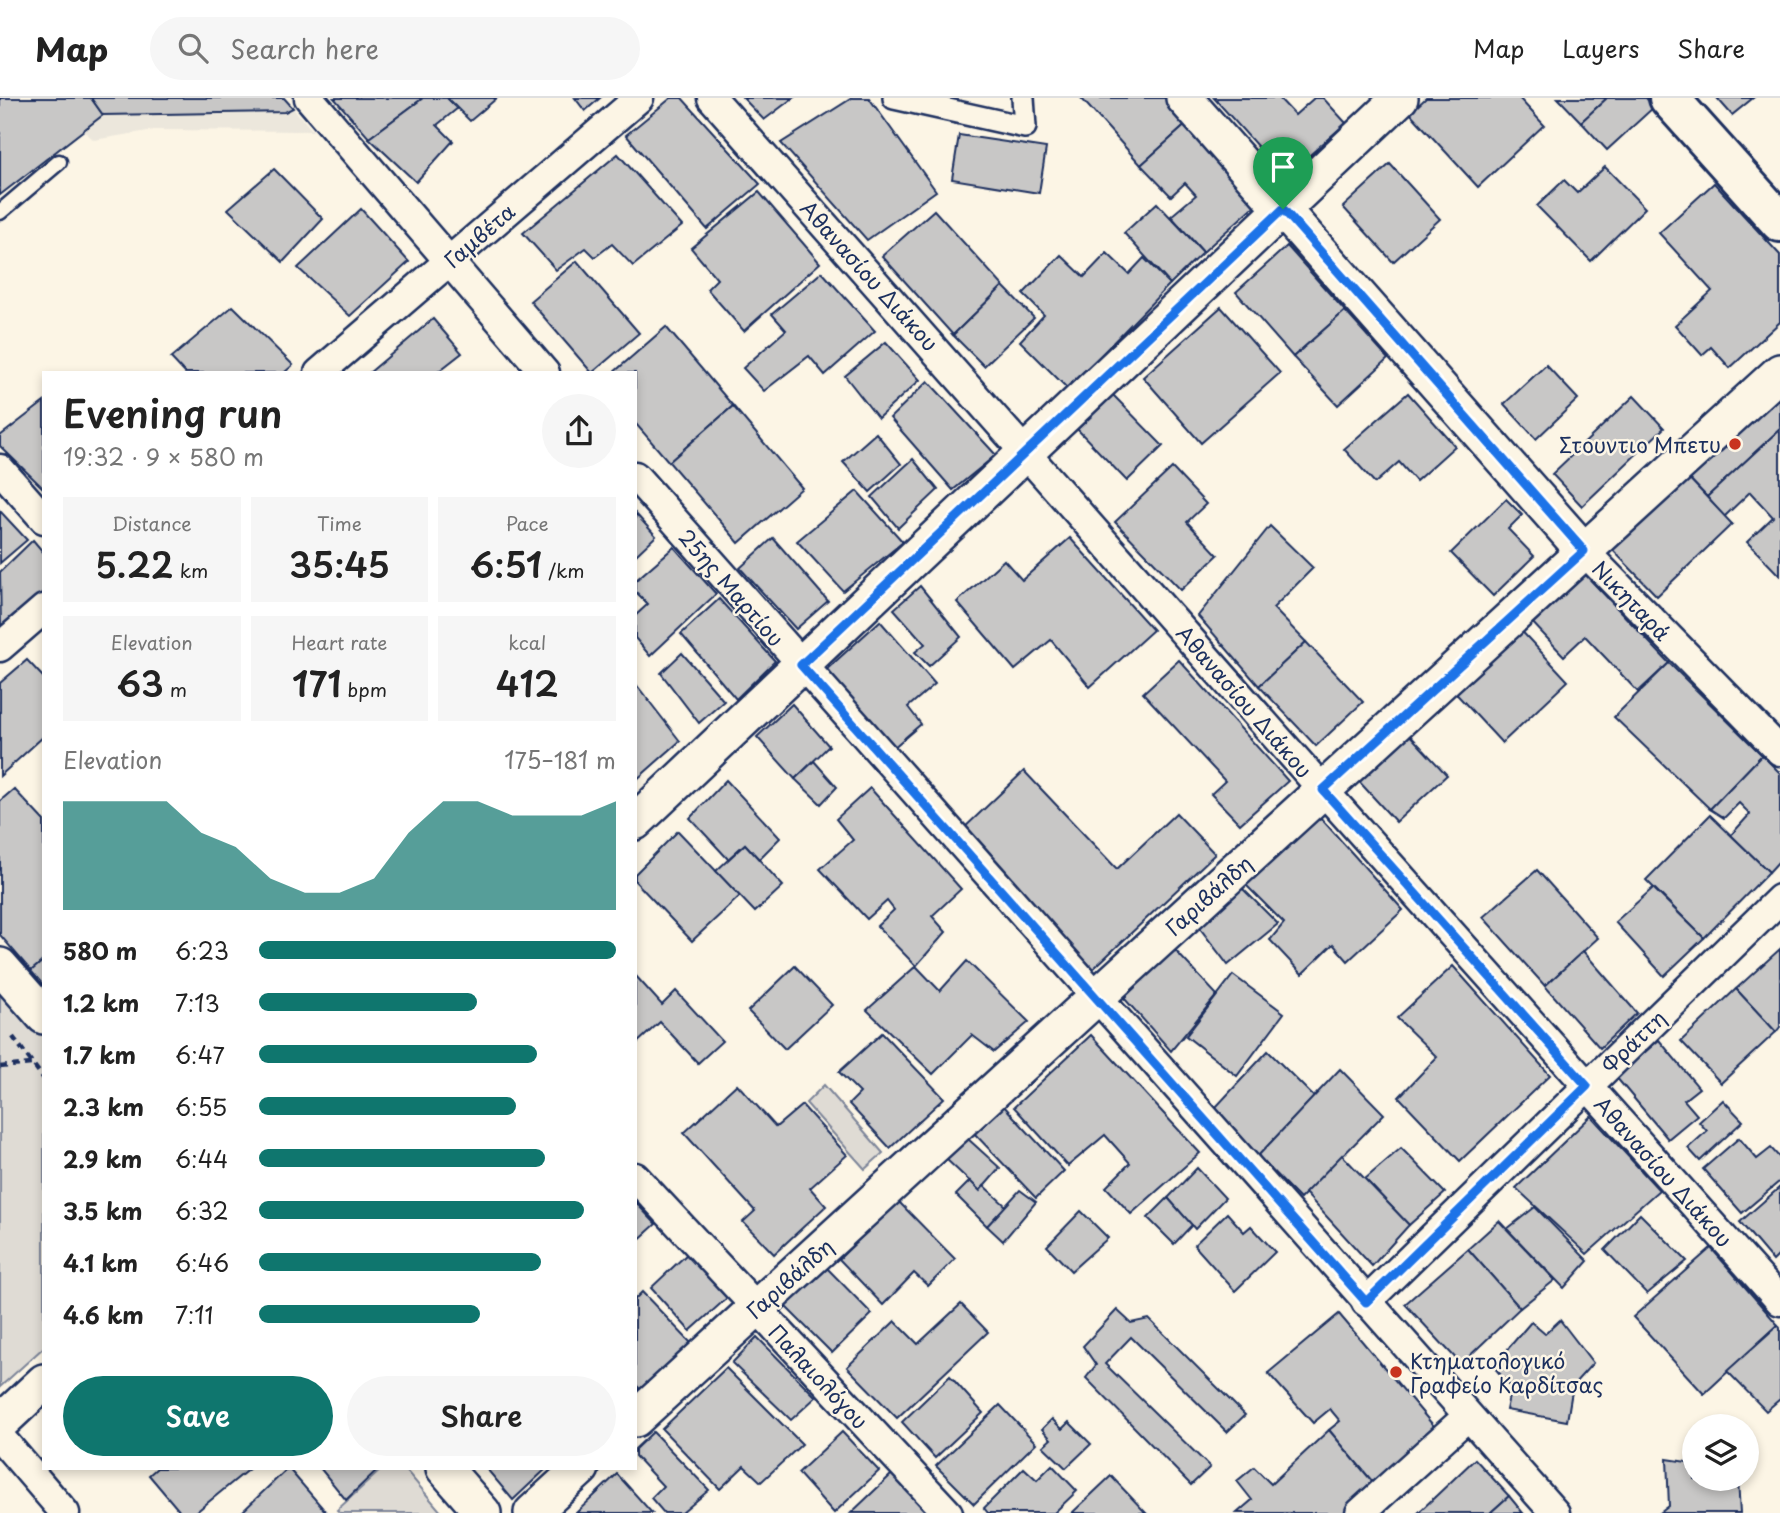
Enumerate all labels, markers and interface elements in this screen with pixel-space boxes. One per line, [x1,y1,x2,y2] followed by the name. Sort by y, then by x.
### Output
[150,17,640,80] search box
[35,23,108,73] text: Map
[174,29,212,67] icon: search
[230,29,379,68] text: Search here
[1473,30,1524,66] text: Map
[1562,30,1639,66] text: Layers
[1677,30,1745,66] text: Share
[1253,137,1313,209] pin
[1264,148,1302,186] icon: arrive
[793,192,947,358] street label: Αθανασίου Διάκου
[436,195,522,275] street label: Γαμβέτα
[63,384,282,441] text: Evening run
[542,394,616,468] button: share
[1559,428,1721,460] place label: Στουντιο Μπετυ
[1727,436,1743,452] marker: Στουντιο Μπετυ
[63,439,264,474] text: 19:32 · 9 × 580 m
[112,509,192,537] text: Distance
[317,509,362,537] text: Time
[506,509,549,537] text: Pace
[672,521,792,653] street label: 25ης Μαρτίου
[95,537,174,590] text: 5.22
[289,537,390,590] text: 35:45
[470,537,542,590] text: 6:51
[1585,553,1679,648] street label: Νικηταρά
[174,556,208,584] text: km
[542,556,585,584] text: /km
[1170,618,1320,784] street label: Αθανασίου Διάκου
[111,628,193,656] text: Elevation
[292,628,387,656] text: Heart rate
[508,628,546,656] text: kcal
[117,656,164,709] text: 63
[292,656,341,709] text: 171
[496,656,559,709] text: 412
[164,675,187,703] text: m
[341,675,387,703] text: bpm
[63,742,162,777] text: Elevation
[504,742,616,777] text: 175–181 m
[1157,847,1259,943] street label: Γαριβάλδη
[63,933,137,968] text: 580 m
[175,933,229,968] text: 6:23
[63,985,139,1020] text: 1.2 km
[175,985,220,1020] text: 7:13
[1593,1002,1673,1080] street label: Φράττη
[63,1037,136,1072] text: 1.7 km
[175,1037,225,1072] text: 6:47
[1587,1088,1741,1254] street label: Αθανασίου Διάκου
[63,1089,144,1124] text: 2.3 km
[175,1089,227,1124] text: 6:55
[63,1141,142,1176] text: 2.9 km
[175,1141,228,1176] text: 6:44
[63,1193,143,1228] text: 3.5 km
[175,1193,229,1228] text: 6:32
[738,1230,840,1326] street label: Γαριβάλδη
[63,1245,138,1280] text: 4.1 km
[175,1245,229,1280] text: 6:46
[63,1297,144,1332] text: 4.6 km
[175,1297,214,1332] text: 7:11
[762,1316,876,1436] street label: Παλαιολόγου
[1410,1344,1603,1400] place label: Κτηματολογικό Γραφείο Καρδίτσας
[1388,1364,1404,1380] marker: Κτηματολογικό Γραφείο Καρδίτσας
[63,1376,333,1456] button: Save
[347,1376,616,1456] button: Share
[1682,1414,1759,1491] map controls
[1682,1414,1759,1491] button: layers

